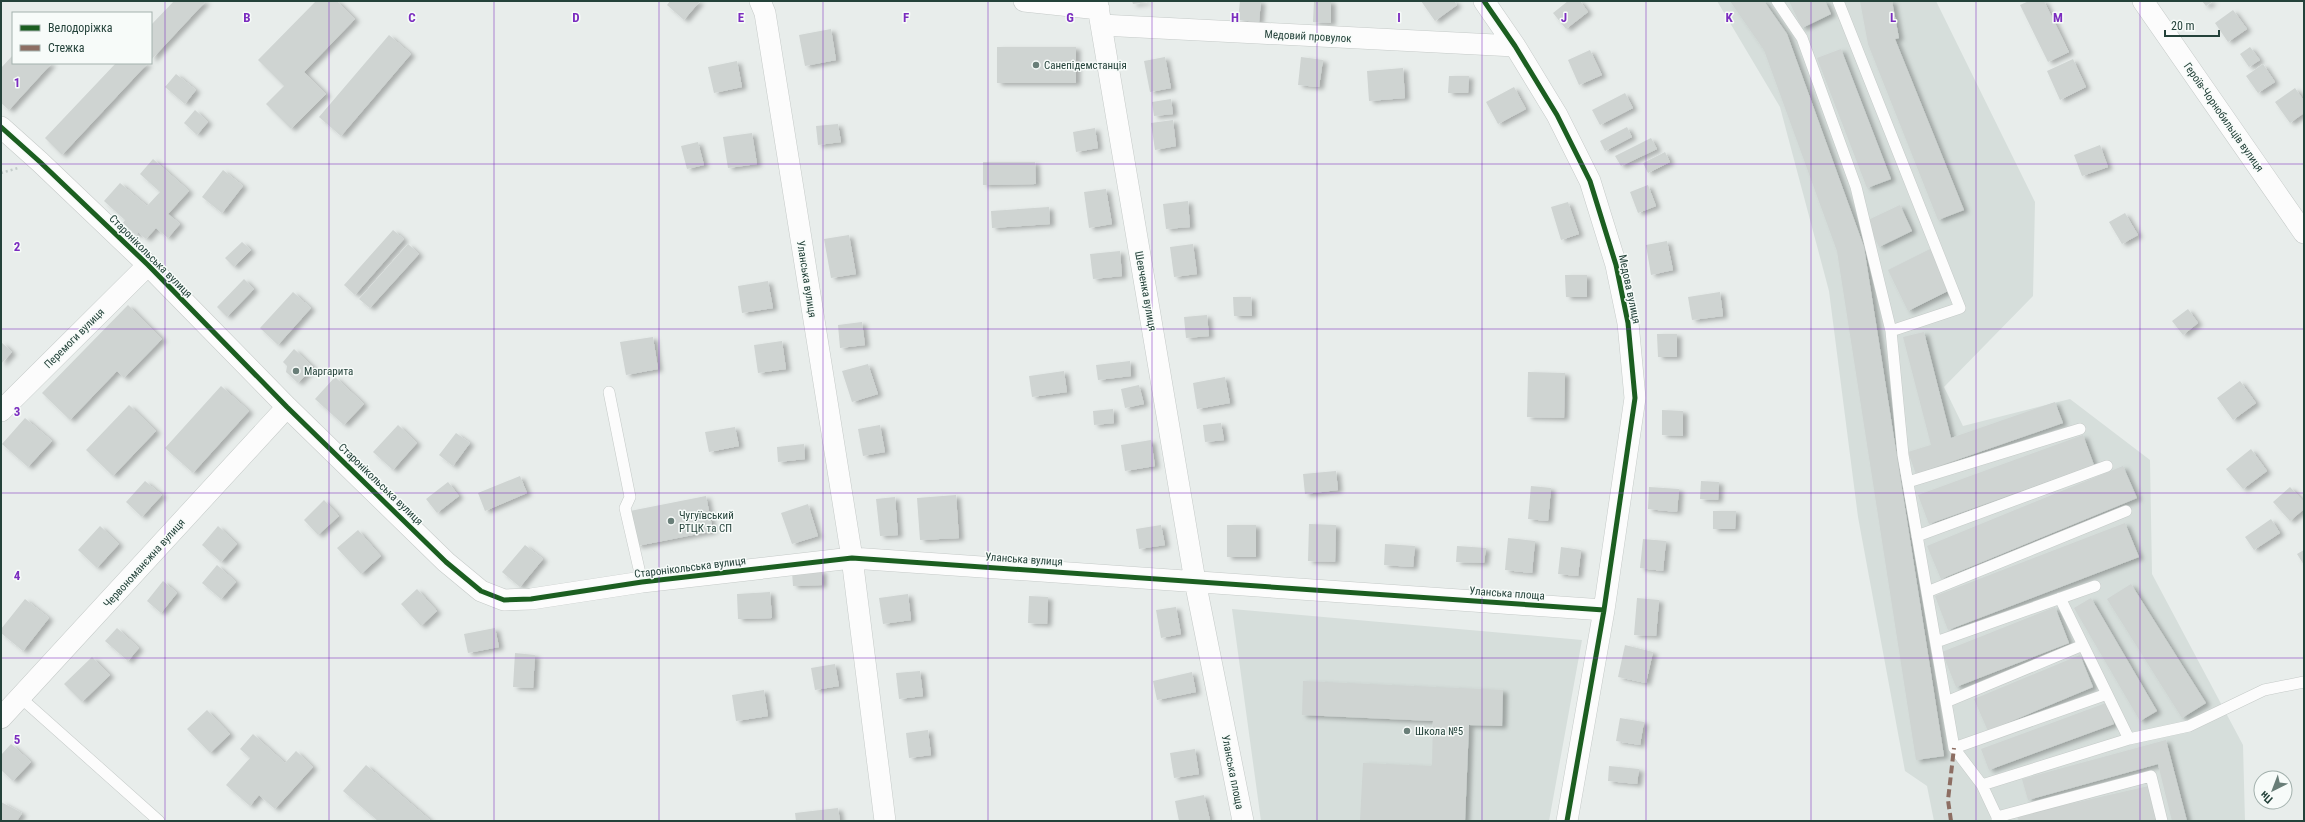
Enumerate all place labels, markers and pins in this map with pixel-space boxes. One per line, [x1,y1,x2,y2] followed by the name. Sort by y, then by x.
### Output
[1044,59,1127,72] place label: Санепідемстанція
[1031,60,1041,70] marker: Санепідемстанція
[304,365,353,378] place label: Маргарита
[291,366,301,376] marker: Маргарита
[679,509,734,535] place label: Чугуївський РТЦК та СП
[666,516,676,526] marker: Чугуївський РТЦК та СП
[1415,725,1463,738] place label: Школа №5
[1402,726,1412,736] marker: Школа №5

